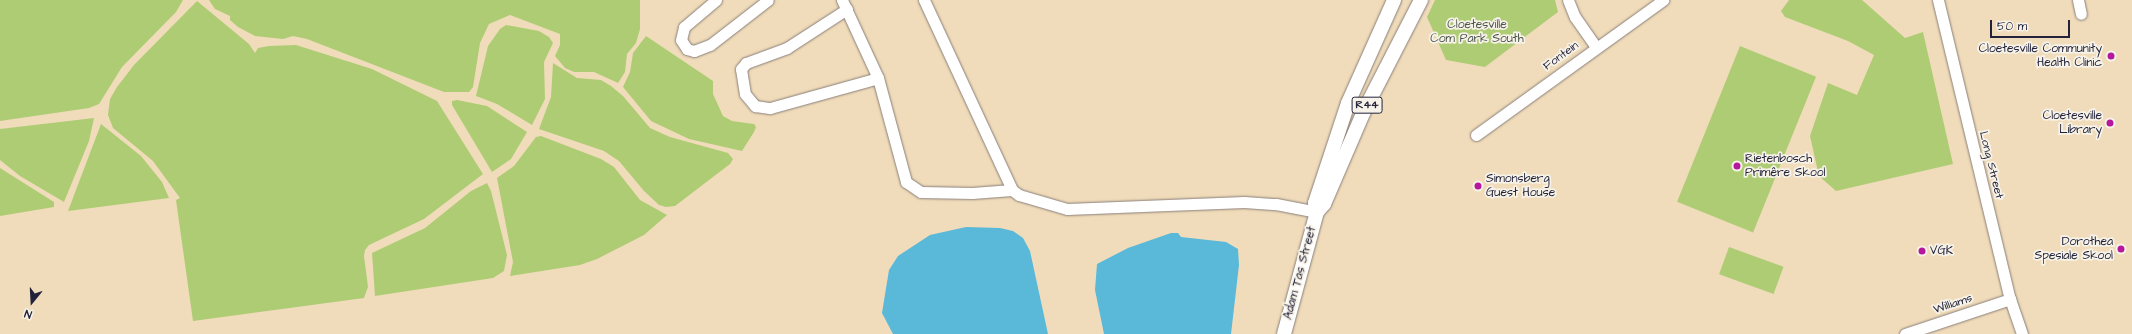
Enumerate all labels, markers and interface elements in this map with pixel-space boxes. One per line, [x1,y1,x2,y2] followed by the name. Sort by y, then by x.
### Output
[1992,12,2072,38] scale bar
[1430,18,1524,46] park label: Cloetesville Com Park South
[1997,18,2027,35] text: 50 m
[1540,38,1582,74] street label: Fontein
[1979,42,2102,70] place label: Cloetesville Community Health Clinic
[2105,50,2117,62] marker: Cloetesville Community Health Clinic
[1351,96,1383,114] road number: R44
[2043,109,2102,137] place label: Cloetesville Library
[2105,118,2115,128] marker: Cloetesville Library
[1976,130,2006,200] street label: Long Street
[1745,152,1825,180] place label: Rietenbosch Primêre Skool
[1732,161,1742,171] marker: Rietenbosch Primêre Skool
[1486,172,1555,200] place label: Simonsberg Guest House
[1473,181,1483,191] marker: Simonsberg Guest House
[1281,225,1319,321] street label: Adam Tas Street
[2035,235,2113,263] place label: Dorothea Spesiale Skool
[1930,244,1953,258] place label: VGK
[2116,244,2126,254] marker: Dorothea Spesiale Skool
[1917,246,1927,256] marker: VGK
[12,282,52,322] north arrow
[1932,291,1974,317] street label: Williams
[23,306,34,322] text: N

